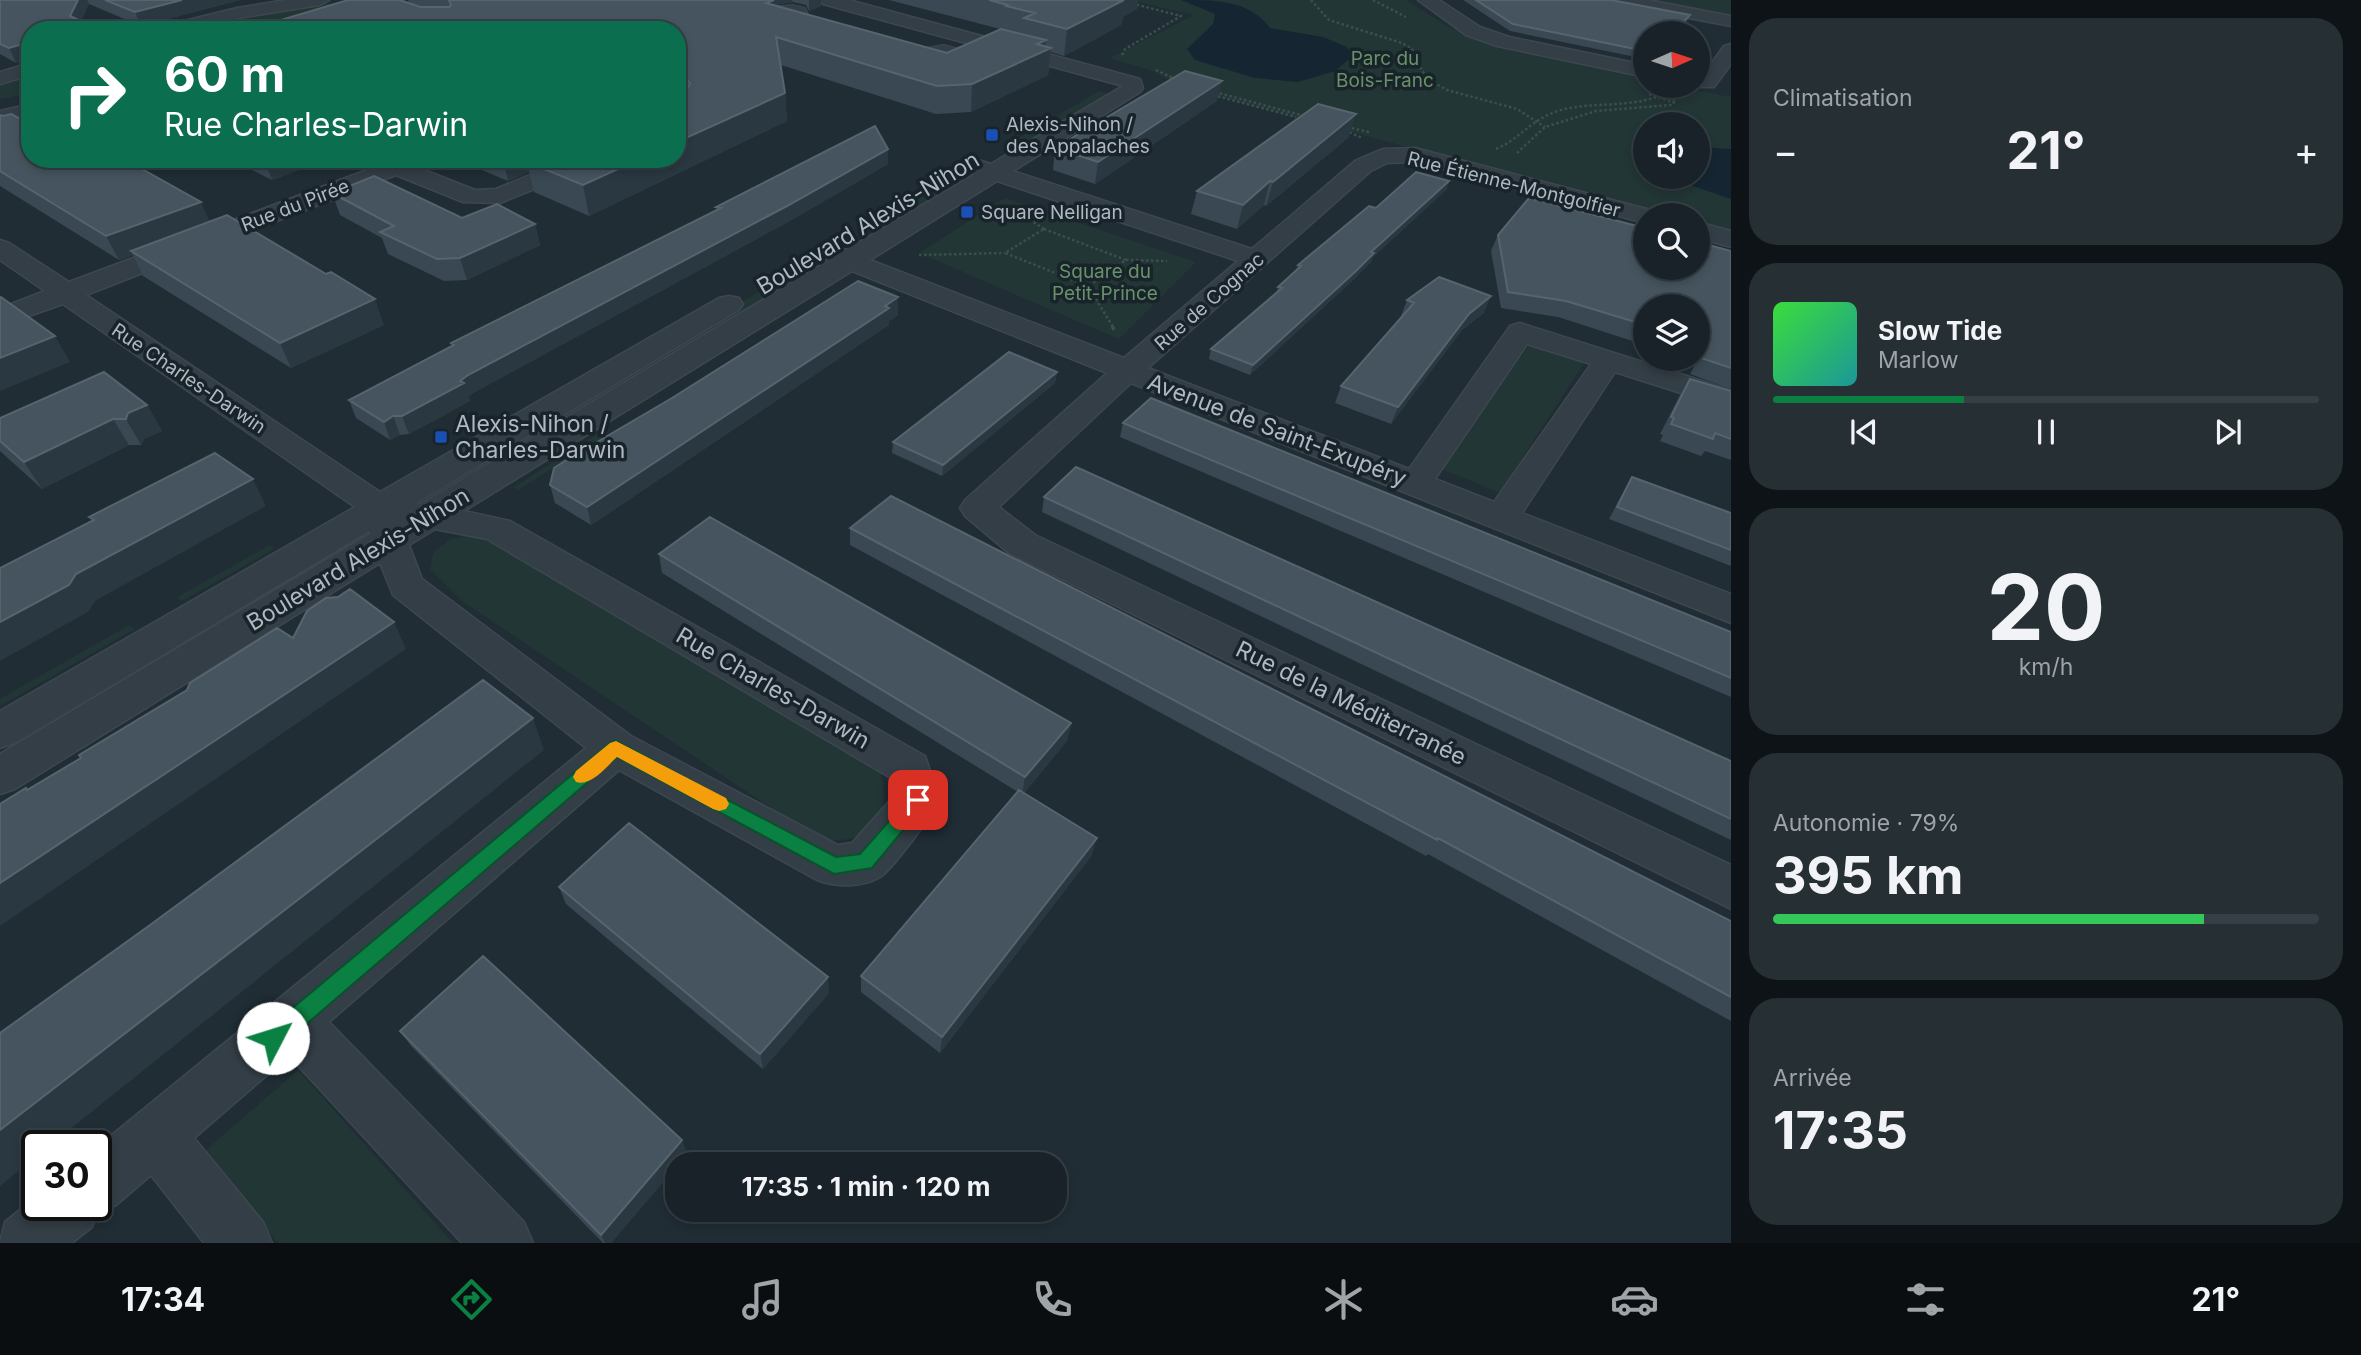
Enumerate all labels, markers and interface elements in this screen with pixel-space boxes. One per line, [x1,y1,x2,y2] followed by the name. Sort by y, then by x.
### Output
[1633,21,1710,98] north arrow
[1633,21,1710,371] map controls
[164,45,285,104] text: 60 m
[1336,47,1434,92] park label: Parc du Bois-Franc
[49,49,140,140] icon: right
[1773,84,1913,112] text: Climatisation
[164,105,468,144] text: Rue Charles-Darwin
[1633,112,1710,189] button: sound
[1006,113,1150,158] place label: Alexis-Nihon / des Appalaches
[2006,119,2086,182] text: 21°
[984,127,1000,143] marker: Alexis-Nihon / des Appalaches
[1773,128,1798,174] text: −
[2294,128,2319,174] text: +
[752,145,984,301] street label: Boulevard Alexis-Nihon
[1405,146,1623,222] street label: Rue Étienne-Montgolfier
[238,174,352,237] street label: Rue du Pirée
[981,201,1123,224] place label: Square Nelligan
[1633,203,1710,280] button: search
[959,204,975,220] marker: Square Nelligan
[1150,248,1269,355] street label: Rue de Cognac
[1052,260,1158,305] park label: Square du Petit-Prince
[1633,294,1710,371] button: layers
[1878,315,2002,346] text: Slow Tide
[107,318,270,438] street label: Rue Charles-Darwin
[1878,346,1958,374] text: Marlow
[1144,368,1411,492] street label: Avenue de Saint-Exupéry
[455,410,625,464] place label: Alexis-Nihon / Charles-Darwin
[1845,413,1883,451] icon: previous
[2027,413,2065,451] icon: pause
[2209,413,2247,451] icon: next
[433,429,449,445] marker: Alexis-Nihon / Charles-Darwin
[242,481,474,637] street label: Boulevard Alexis-Nihon
[1987,552,2105,662] text: 20
[671,621,875,755] street label: Rue Charles-Darwin
[1231,635,1471,771] street label: Rue de la Méditerranée
[2019,653,2073,681] text: km/h
[888,770,948,830] pin
[899,781,937,819] icon: arrive
[1773,809,1959,837] text: Autonomie · 79%
[1773,844,1964,907] text: 395 km
[236,1001,310,1075] position arrow
[1773,1064,1852,1092] text: Arrivée
[1773,1099,1908,1162] text: 17:35
[21,1130,112,1221] speed limit sign: 30
[742,1171,990,1202] text: 17:35 · 1 min · 120 m
[447,1275,496,1324] icon: directions
[738,1275,787,1324] icon: music
[1028,1275,1077,1324] icon: phone
[1319,1275,1368,1324] icon: climate
[1610,1275,1659,1324] icon: car
[1901,1275,1950,1324] icon: filters
[121,1280,205,1319] text: 17:34
[2191,1280,2240,1319] text: 21°

